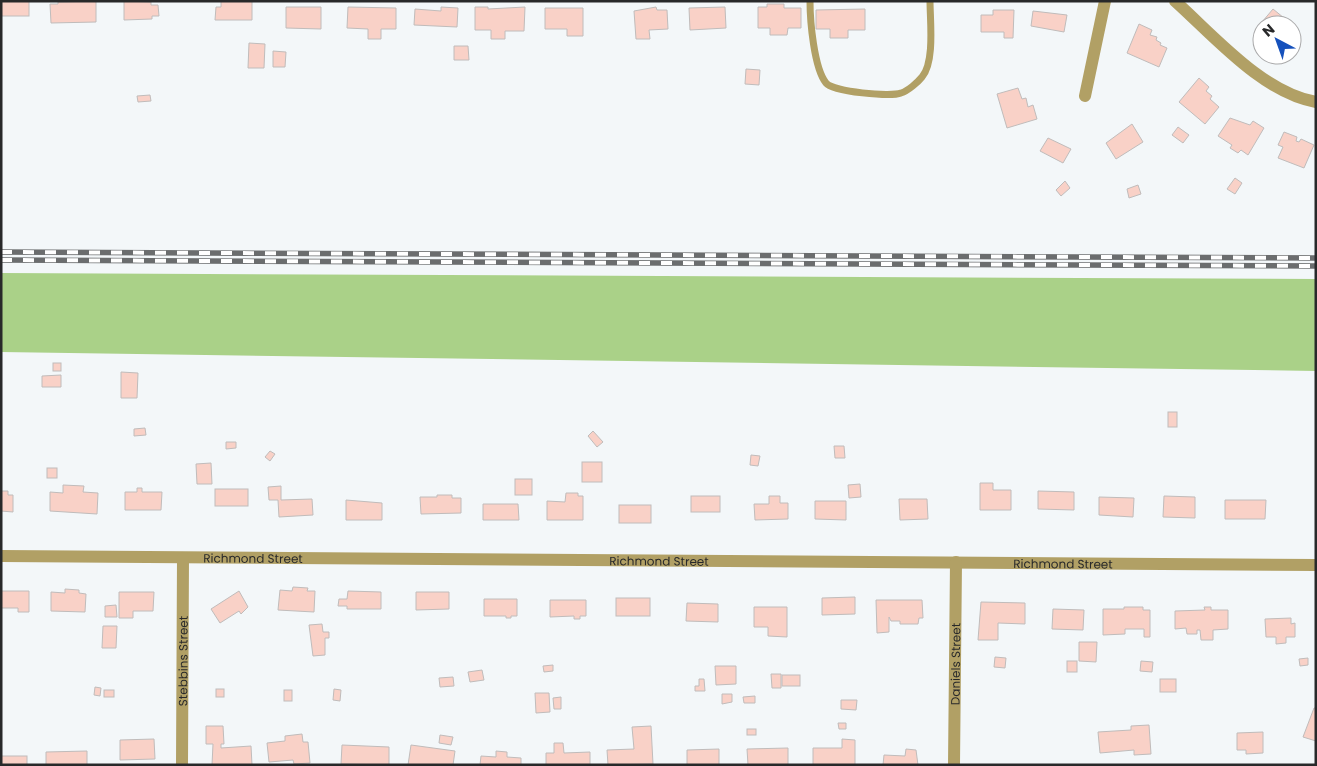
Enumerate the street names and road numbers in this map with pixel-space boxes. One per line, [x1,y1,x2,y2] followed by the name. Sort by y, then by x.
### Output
[203,549,303,567] street label: Richmond Street
[609,552,709,569] street label: Richmond Street
[1013,554,1113,572] street label: Richmond Street
[174,616,191,706] street label: Stebbins Street
[946,623,964,705] street label: Daniels Street

